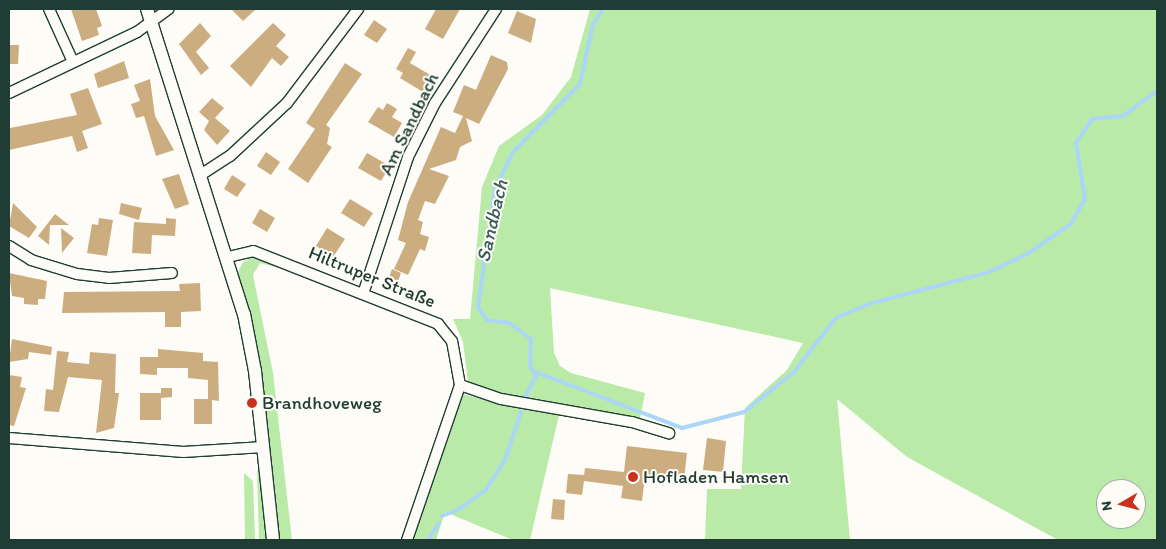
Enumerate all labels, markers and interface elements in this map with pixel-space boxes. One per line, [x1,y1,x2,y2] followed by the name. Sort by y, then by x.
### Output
[374,69,444,179] street label: Am Sandbach
[471,178,513,264] water label: Sandbach
[305,241,439,313] street label: Hiltruper Straße
[262,392,382,414] place label: Brandhoveweg
[246,397,258,409] marker: Brandhoveweg
[643,466,789,488] place label: Hofladen Hamsen
[627,471,639,483] marker: Hofladen Hamsen
[1096,479,1146,529] north arrow
[1098,500,1116,512] text: N

